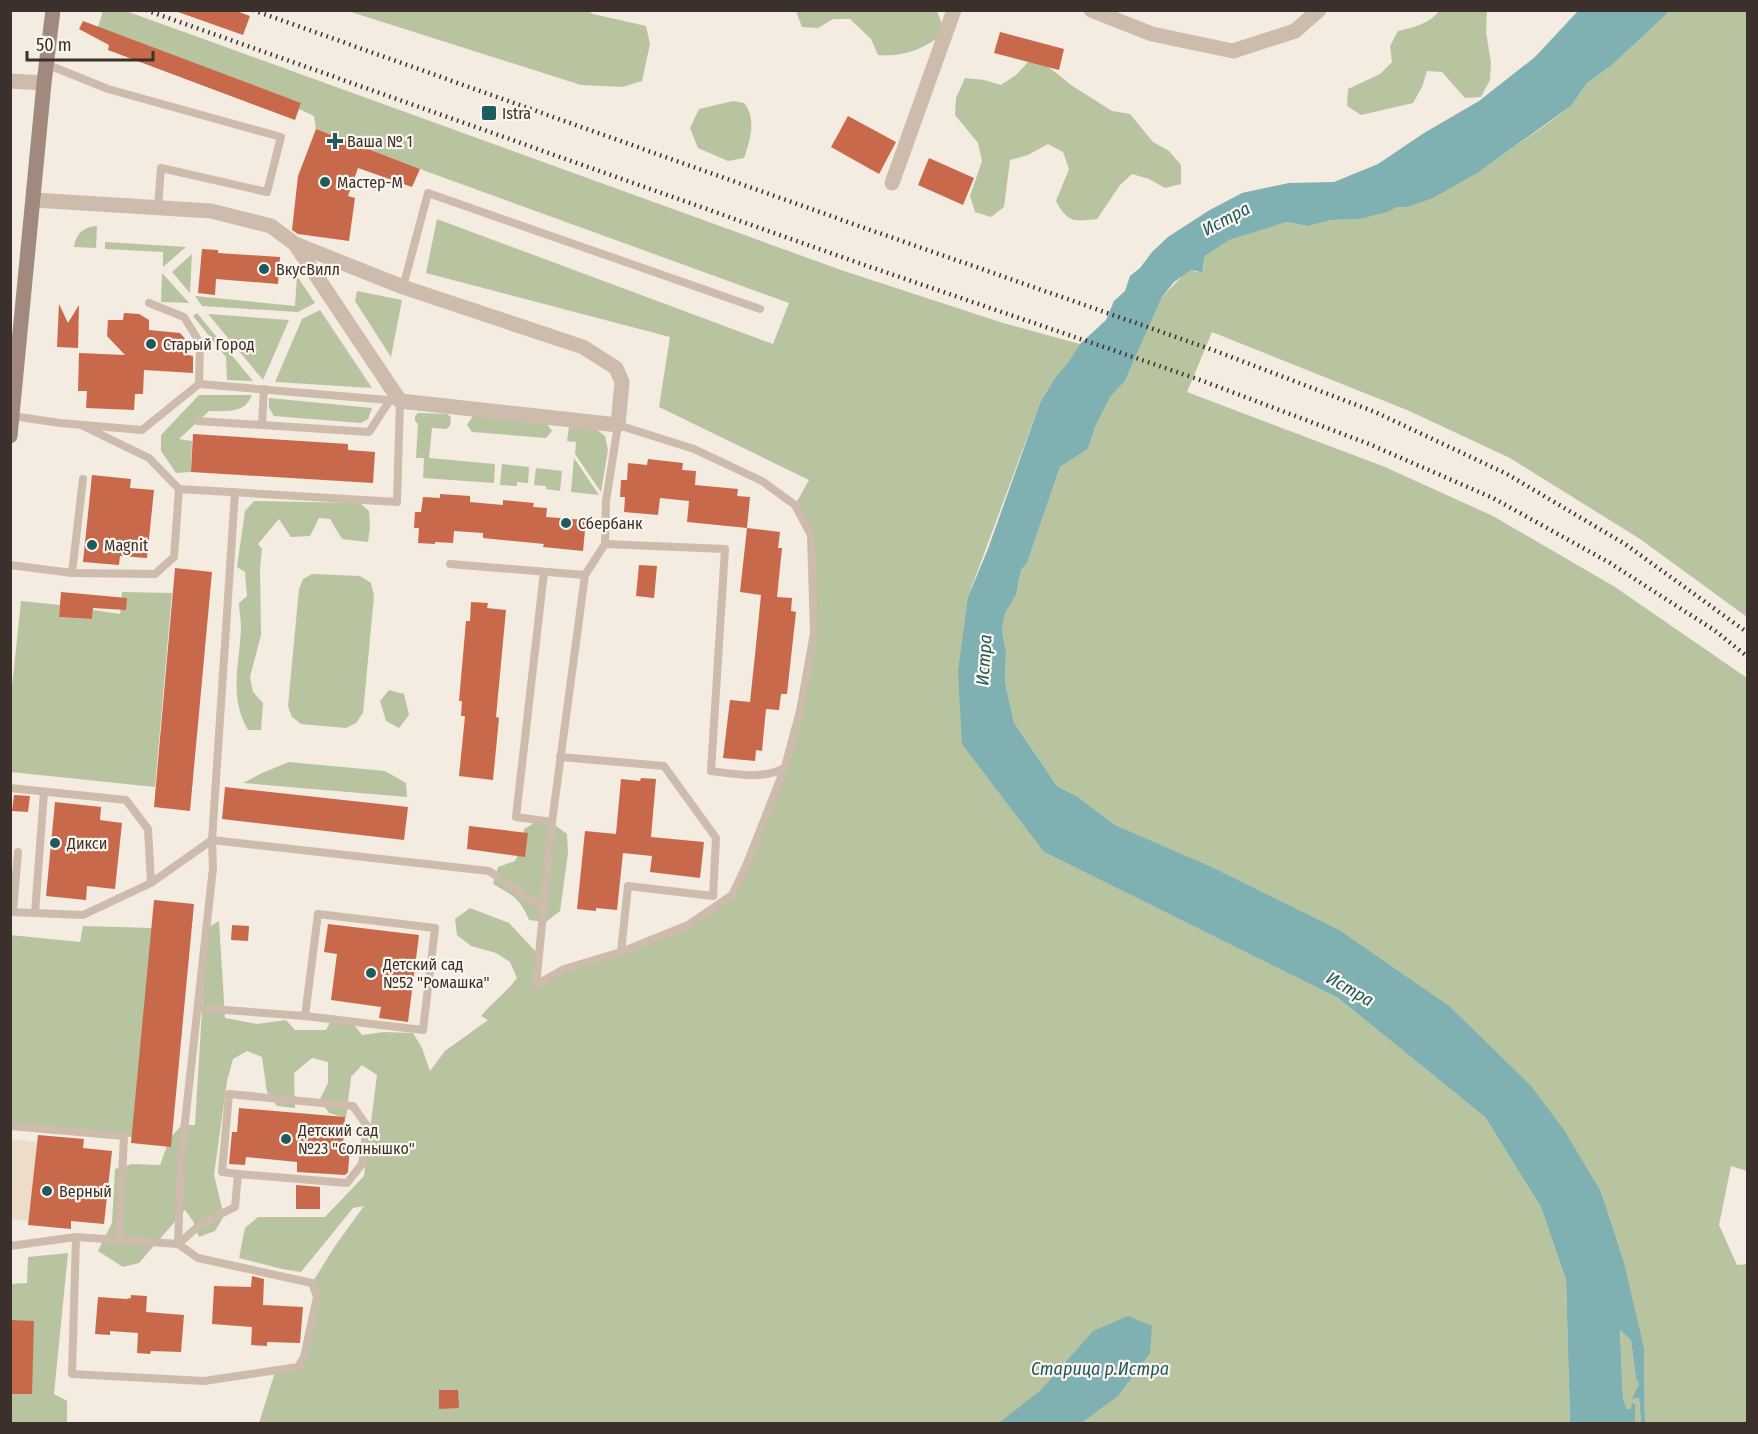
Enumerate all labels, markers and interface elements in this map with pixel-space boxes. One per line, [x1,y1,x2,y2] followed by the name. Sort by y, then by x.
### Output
[27,24,153,62] scale bar
[36,34,72,56] text: 50 m
[480,104,498,122] marker: Istra
[502,104,531,123] place label: Istra
[347,132,413,151] place label: Ваша № 1
[328,134,342,148] marker: Ваша № 1
[337,173,403,192] place label: Мастер-М
[318,175,332,189] marker: Мастер-М
[1198,197,1254,241] water label: Истра
[276,260,340,279] place label: ВкусВилл
[257,262,271,276] marker: ВкусВилл
[163,335,255,354] place label: Старый Город
[144,337,158,351] marker: Старый Город
[578,514,643,533] place label: Сбербанк
[559,516,573,530] marker: Сбербанк
[104,536,149,555] place label: Magnit
[85,538,99,552] marker: Magnit
[971,634,997,686] water label: Истра
[66,834,107,853] place label: Дикси
[48,836,62,850] marker: Дикси
[382,955,489,992] place label: Детский сад №52 "Ромашка"
[364,966,378,980] marker: Детский сад №52 "Ромашка"
[1322,967,1378,1011] water label: Истра
[297,1121,415,1158] place label: Детский сад №23 "Солнышко"
[279,1132,293,1146] marker: Детский сад №23 "Солнышко"
[59,1182,112,1201] place label: Верный
[40,1184,54,1198] marker: Верный
[1031,1358,1169,1380] water label: Старица р.Истра

